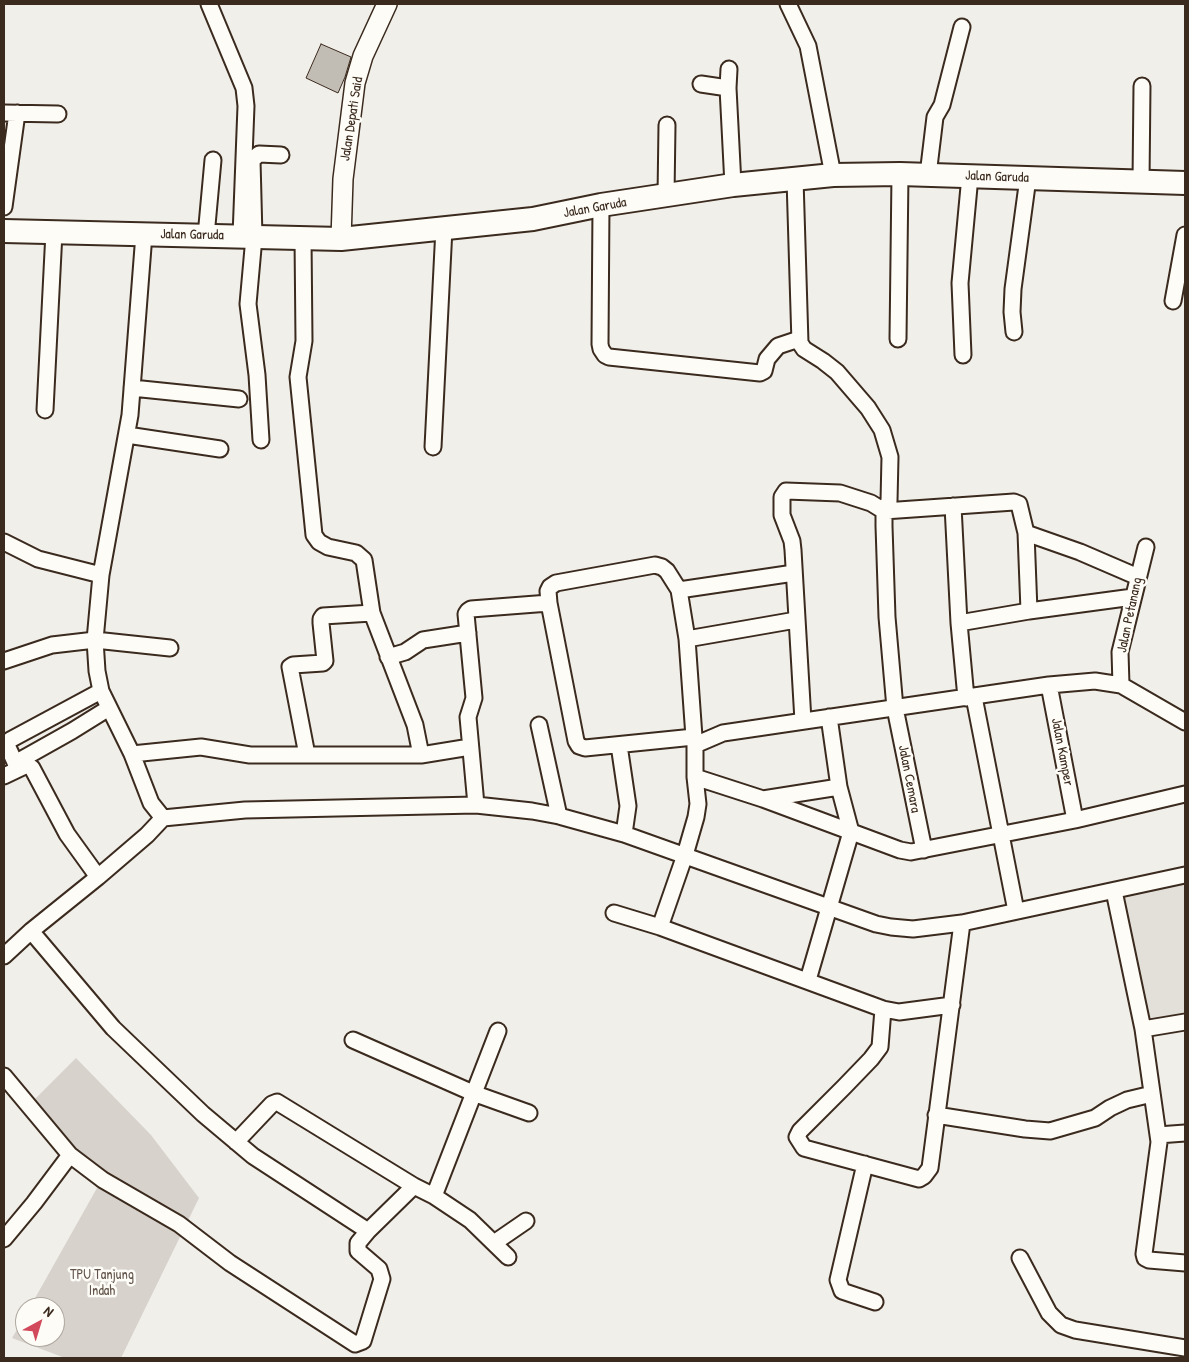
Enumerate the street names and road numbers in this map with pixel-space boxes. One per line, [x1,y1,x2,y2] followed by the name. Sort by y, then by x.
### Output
[337,76,367,162] street label: Jalan Depati Said
[965,167,1029,187] street label: Jalan Garuda
[562,194,628,222] street label: Jalan Garuda
[160,226,224,244] street label: Jalan Garuda
[1114,576,1146,654] street label: Jalan Petanang
[1047,717,1077,787] street label: Jalan Kamper
[894,744,924,814] street label: Jalan Cemara

